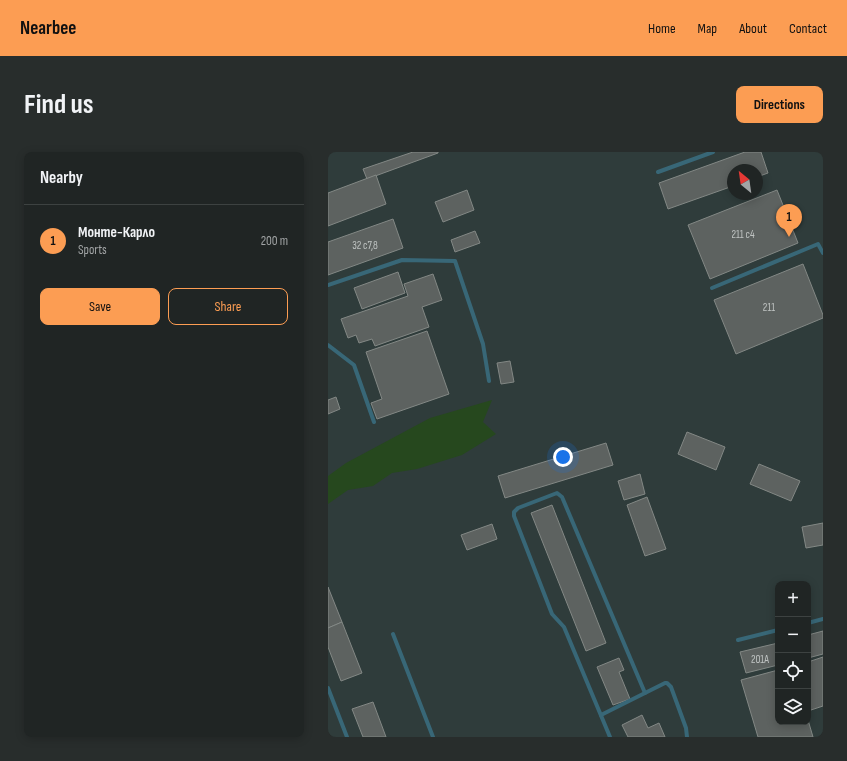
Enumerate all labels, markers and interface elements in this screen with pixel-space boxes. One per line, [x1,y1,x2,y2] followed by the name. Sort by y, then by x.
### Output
[20,17,76,40] text: Nearbee
[648,20,676,37] text: Home
[698,20,717,37] text: Map
[739,20,767,37] text: About
[789,20,827,37] text: Contact
[736,86,823,123] button: Directions
[24,88,93,121] text: Find us
[727,164,763,200] north arrow
[40,168,83,188] text: Nearby
[776,204,802,237] pin: 1
[78,223,155,242] text: Монте-Карло
[731,228,755,241] house number: 211 с4
[50,233,56,249] text: 1
[261,233,288,249] text: 200 m
[352,239,378,252] house number: 32 с7,8
[78,242,107,258] text: Sports
[40,288,160,325] button: Save
[168,288,288,325] button: Share
[763,301,775,314] house number: 211
[553,447,573,467] your location
[775,581,811,725] map controls
[775,581,811,617] button: +
[775,617,811,653] button: −
[751,653,769,666] house number: 201А
[775,653,811,689] button: locate
[775,689,811,725] button: layers

